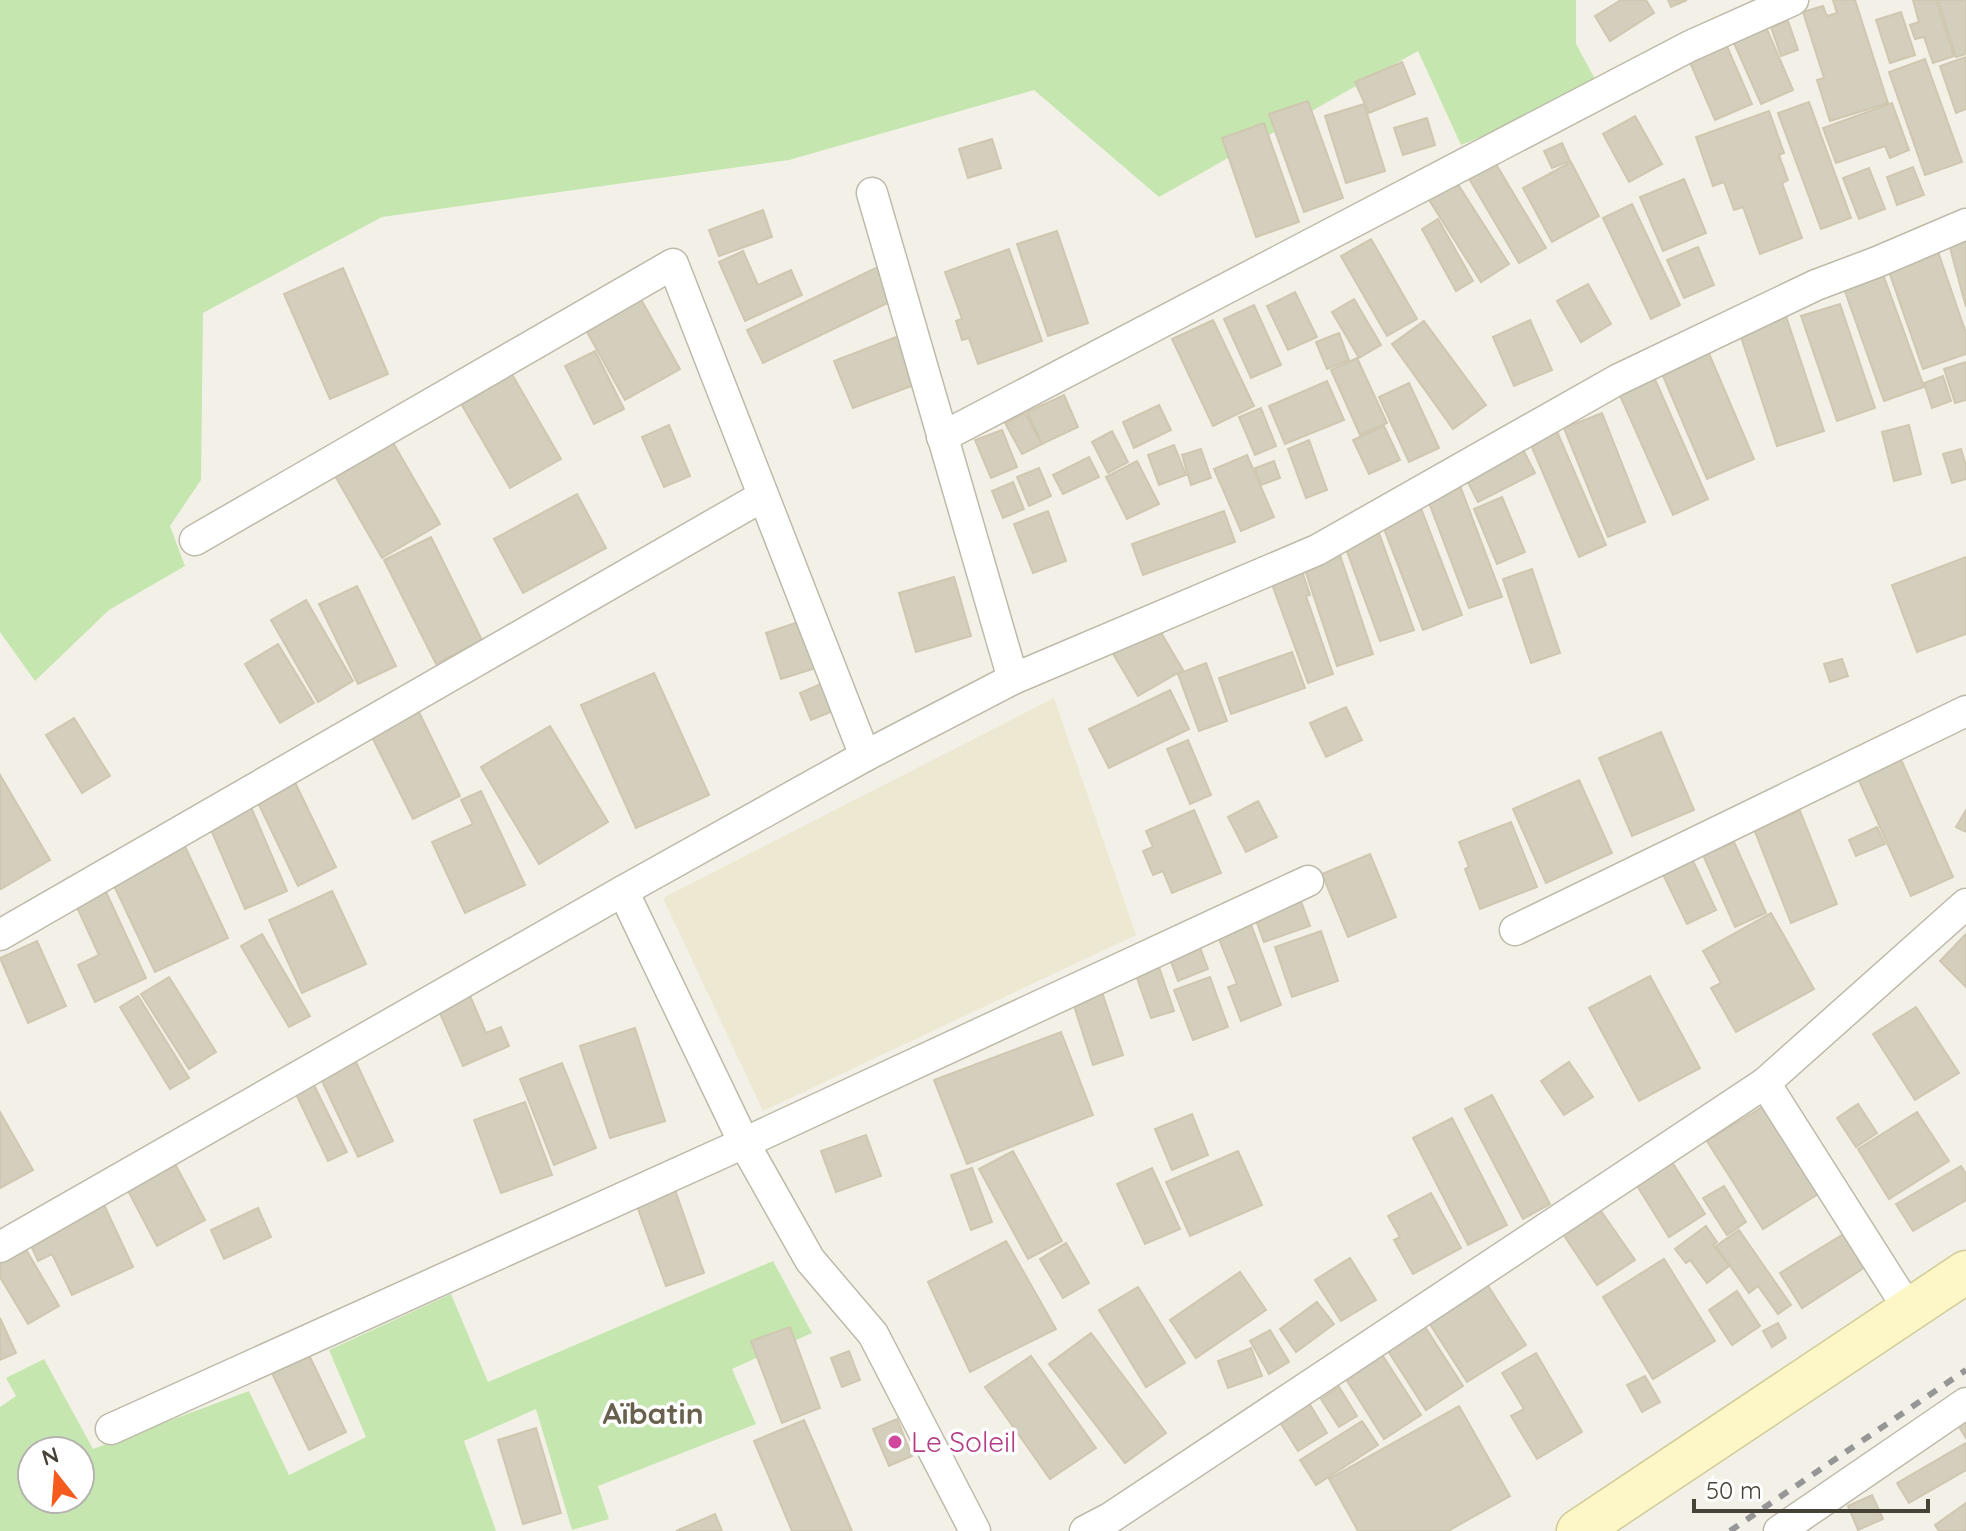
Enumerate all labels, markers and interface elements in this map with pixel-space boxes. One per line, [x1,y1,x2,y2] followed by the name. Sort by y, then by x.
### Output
[602,1394,704,1432] district label: Aïbatin
[911,1424,1016,1459] place label: Le Soleil
[886,1433,904,1451] marker: Le Soleil
[16,1435,96,1515] north arrow
[38,1440,62,1472] text: N
[1694,1463,1928,1513] scale bar
[1706,1475,1762,1505] text: 50 m

